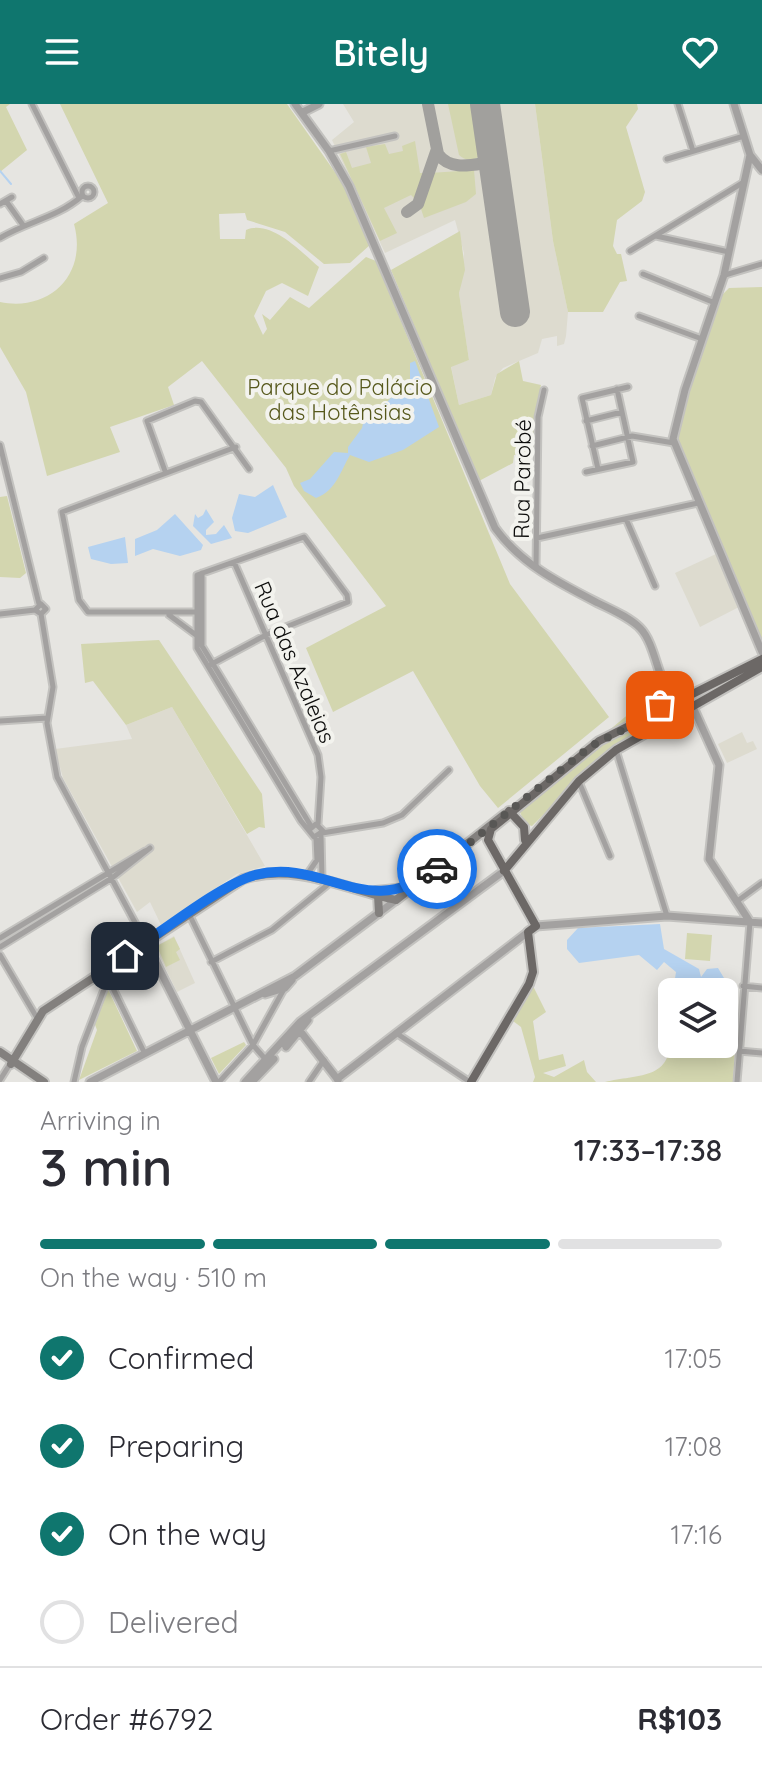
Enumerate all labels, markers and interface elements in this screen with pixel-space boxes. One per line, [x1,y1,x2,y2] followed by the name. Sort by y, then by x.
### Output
[40,30,84,74] icon: menu
[333,30,429,75] text: Bitely
[678,30,722,74] icon: heart
[247,373,433,426] park label: Parque do Palácio das Hotênsias
[507,419,537,539] street label: Rua Parobé
[248,577,342,747] street label: Rua das Azaleias
[626,671,694,739] pin
[638,683,682,727] icon: bag
[397,829,477,909] courier
[415,847,459,891] icon: car
[91,922,159,990] pin
[103,934,147,978] icon: home
[658,978,738,1058] map controls
[658,978,738,1058] button: layers
[40,1104,161,1137] text: Arriving in
[574,1131,722,1169] text: 17:33–17:38
[40,1134,173,1199] text: 3 min
[40,1261,267,1294] text: On the way · 510 m
[40,1336,84,1380] icon: check
[108,1339,254,1377] text: Confirmed
[665,1342,722,1375] text: 17:05
[40,1424,84,1468] icon: check
[108,1427,244,1465] text: Preparing
[665,1430,722,1463] text: 17:08
[40,1512,84,1556] icon: check
[108,1515,267,1553] text: On the way
[671,1518,722,1551] text: 17:16
[108,1603,239,1641] text: Delivered
[40,1700,213,1738] text: Order #6792
[637,1700,722,1738] text: R$103

